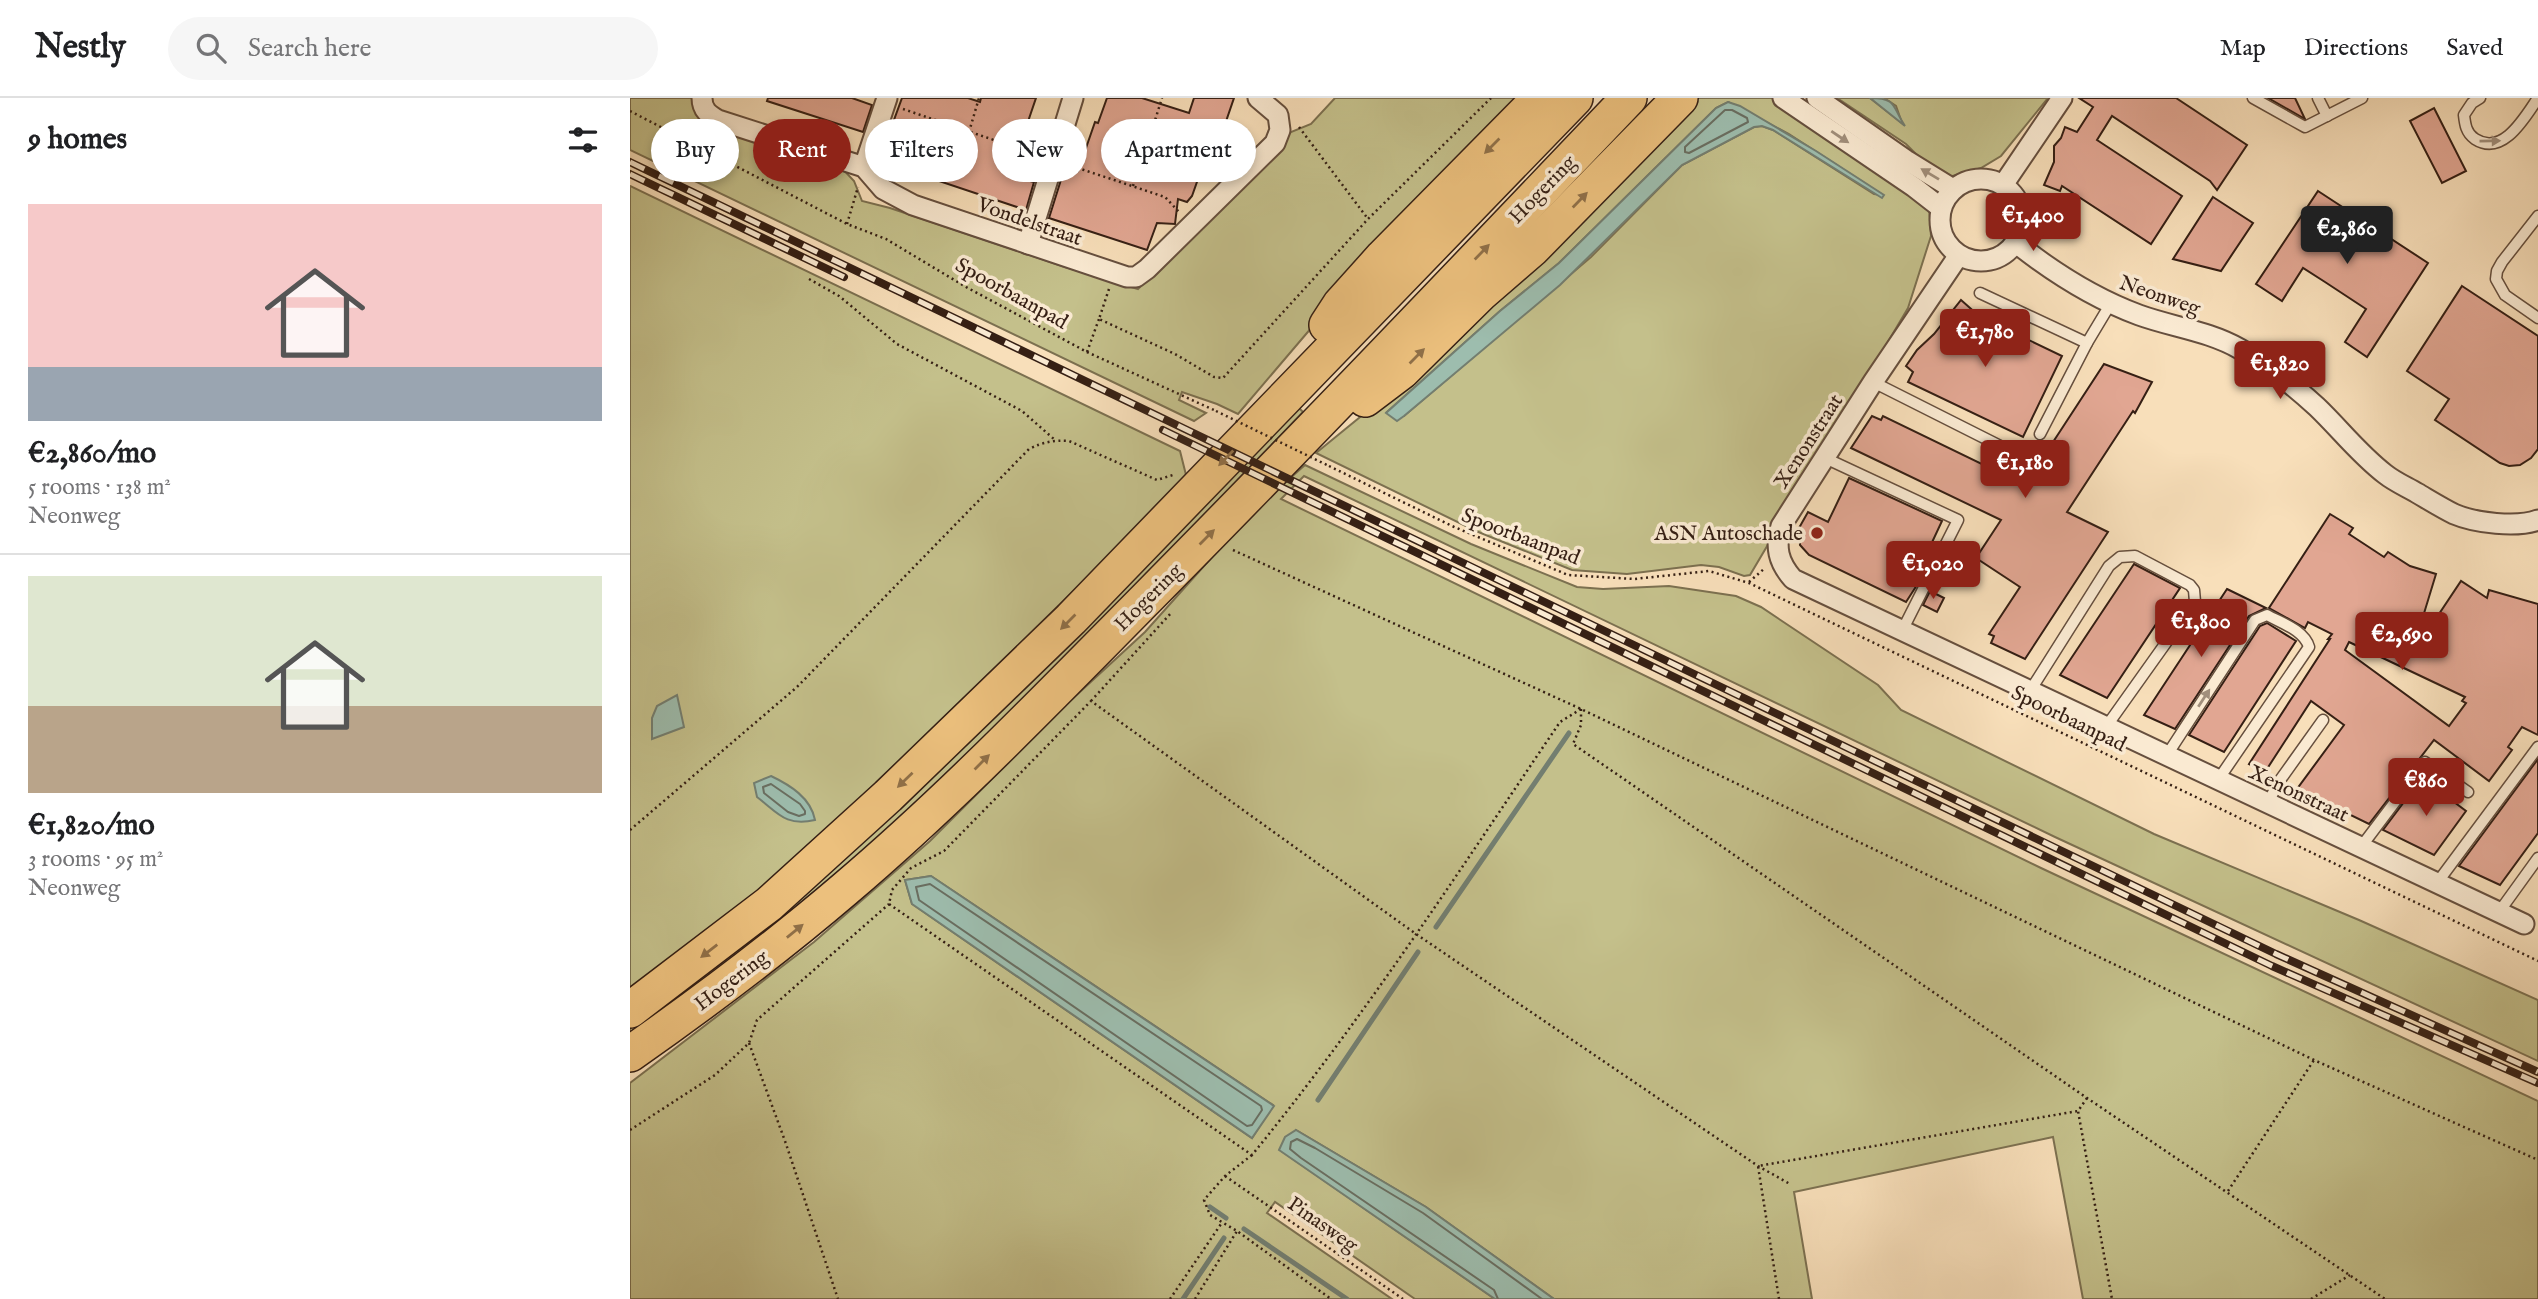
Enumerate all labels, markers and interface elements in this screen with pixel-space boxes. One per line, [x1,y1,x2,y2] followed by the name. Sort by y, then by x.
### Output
[168,17,658,80] search box
[35,27,126,69] text: Nestly
[192,29,230,67] icon: search
[248,32,372,65] text: Search here
[2220,33,2266,64] text: Map
[2304,33,2408,64] text: Directions
[2446,33,2503,64] text: Saved
[651,119,739,182] chip: Buy
[753,119,851,182] chip: Rent
[865,119,978,182] chip: Filters
[992,119,1087,182] chip: New
[1101,119,1256,182] chip: Apartment
[28,121,127,159] text: 9 homes
[564,121,602,159] icon: filters
[1830,130,1850,143] one-way arrow
[2479,135,2501,147] one-way arrow
[1484,138,1501,154] one-way arrow
[1504,149,1583,230] street label: Hogering
[1920,168,1939,181] one-way arrow
[972,192,1086,253] street label: Vondelstraat
[1571,192,1587,209] one-way arrow
[1976,194,2090,253] pin: €1,400
[2002,201,2064,230] text: €1,400
[2290,206,2404,266] pin: €2,860
[2317,214,2377,243] text: €2,860
[1473,244,1489,261] one-way arrow
[252,250,378,376] icon: home
[950,252,1073,337] street label: Spoorbaanpad
[2115,270,2204,323] street label: Neonweg
[1928,310,2042,369] pin: €1,780
[1956,317,2014,346] text: €1,780
[2223,342,2337,401] pin: €1,820
[1409,347,1426,364] one-way arrow
[2250,349,2310,378] text: €1,820
[1769,389,1850,494] street label: Xenonstraat
[28,435,156,473] text: €2,860/mo
[1968,440,2082,500] pin: €1,180
[1996,448,2054,477] text: €1,180
[1218,449,1234,466] one-way arrow
[28,473,171,502] text: 5 rooms · 138 m²
[28,502,120,531] text: Neonweg
[1457,502,1584,573] street label: Spoorbaanpad
[1653,521,1803,548] place label: ASN Autoschade
[1809,525,1825,541] marker: ASN Autoschade
[1199,529,1216,546] one-way arrow
[1876,542,1990,601] pin: €1,020
[1902,549,1964,578] text: €1,020
[1109,558,1189,638] street label: Hogering
[2144,600,2258,659] pin: €1,800
[2171,607,2231,636] text: €1,800
[2345,612,2459,672] pin: €2,690
[1060,613,1077,629] one-way arrow
[2371,620,2433,649] text: €2,690
[252,622,378,748] icon: home
[2006,680,2131,759] street label: Spoorbaanpad
[2198,689,2211,708] one-way arrow
[974,754,990,770] one-way arrow
[2385,758,2467,818] pin: €860
[2244,759,2353,829] street label: Xenonstraat
[2404,766,2448,795] text: €860
[897,771,913,788] one-way arrow
[28,807,155,845] text: €1,820/mo
[28,845,163,874] text: 3 rooms · 95 m²
[28,874,120,903] text: Neonweg
[786,923,804,938] one-way arrow
[700,943,718,958] one-way arrow
[689,944,775,1018] street label: Hogering
[1282,1191,1363,1260] street label: Pinasweg

